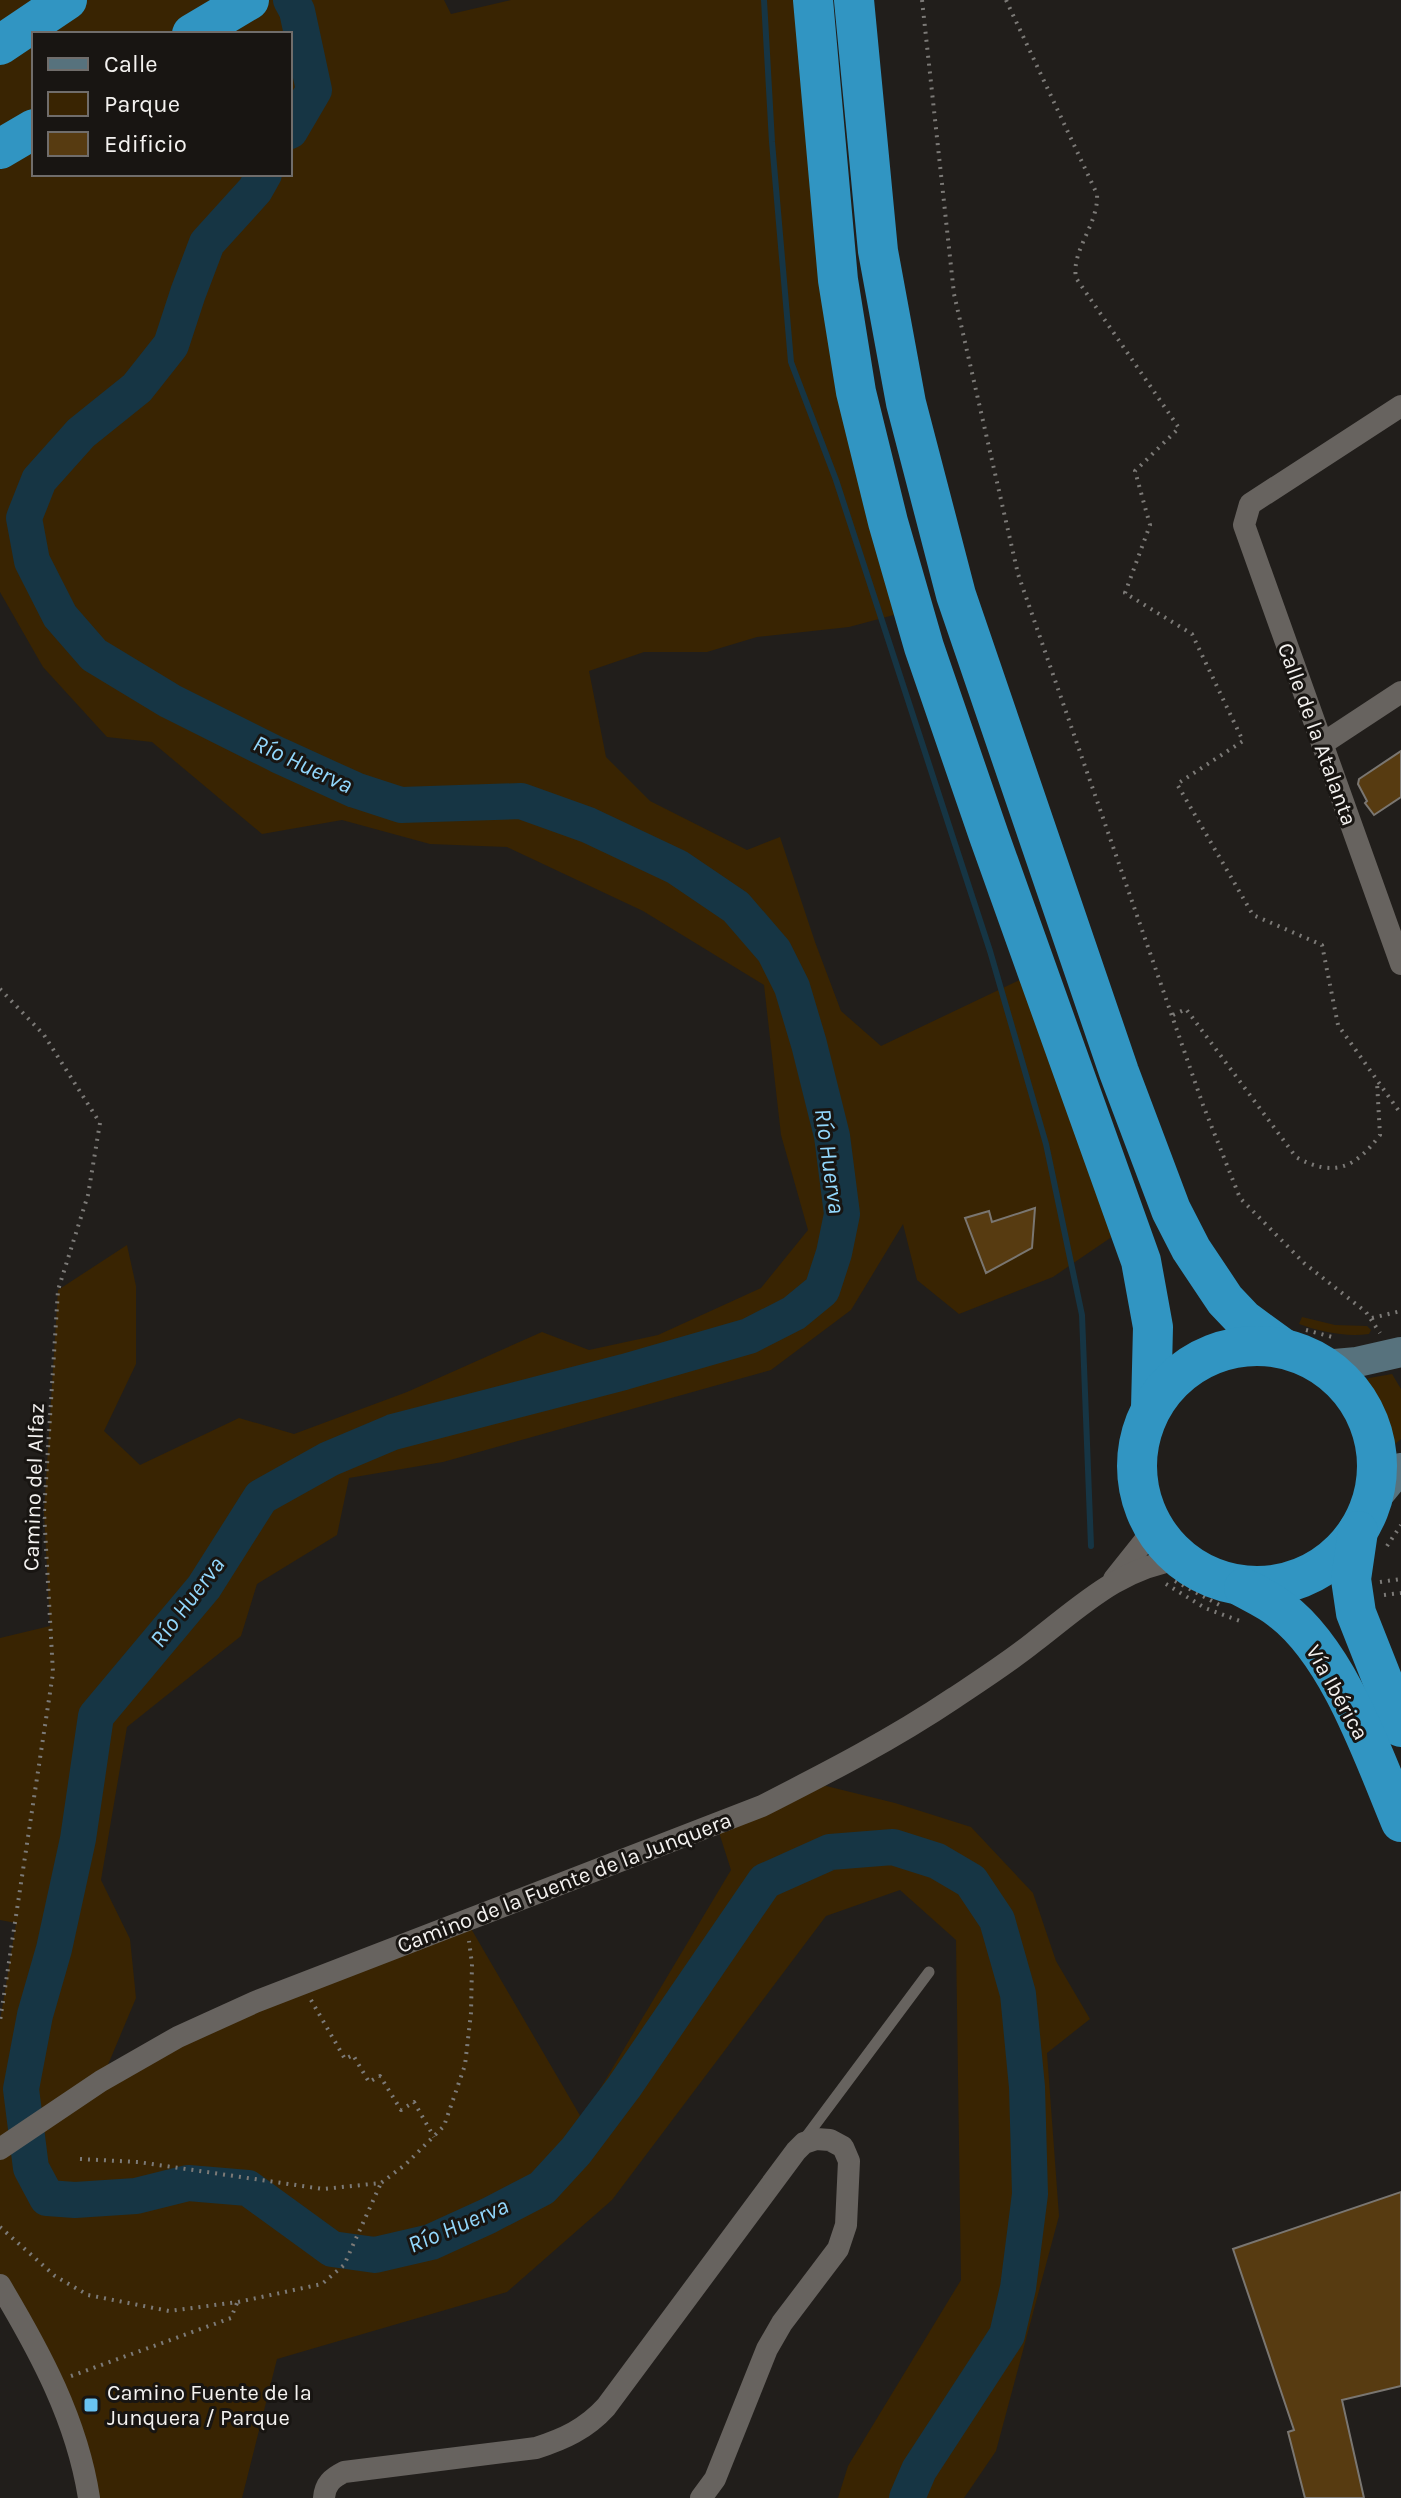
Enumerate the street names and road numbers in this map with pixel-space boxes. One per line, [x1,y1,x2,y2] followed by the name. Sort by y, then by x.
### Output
[1272,639,1362,829] street label: Calle de la Atalanta
[18,1403,50,1571] street label: Camino del Alfaz
[1300,1640,1374,1745] street label: Vía Ibérica
[393,1807,735,1959] street label: Camino de la Fuente de la Junquera

